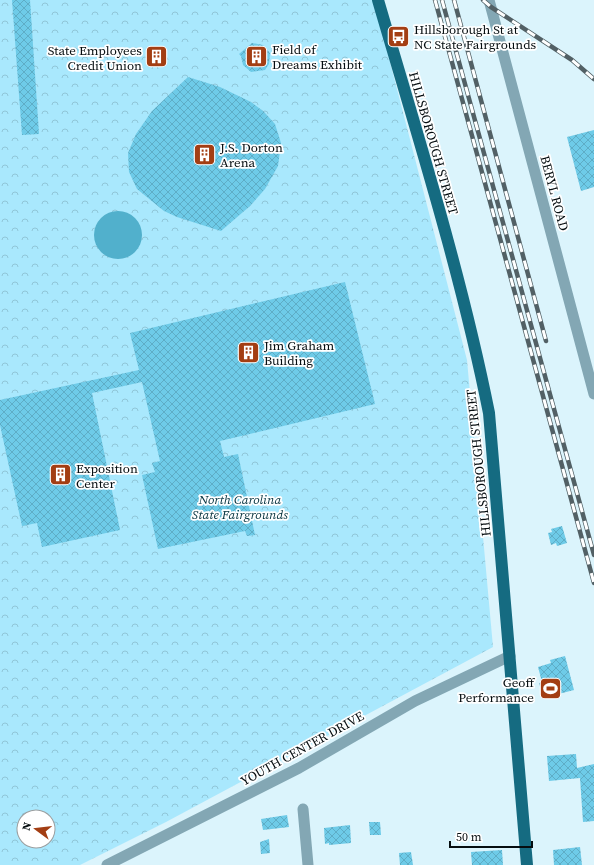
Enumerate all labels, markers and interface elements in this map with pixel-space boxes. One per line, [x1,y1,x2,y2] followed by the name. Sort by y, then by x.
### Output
[414,21,537,53] place label: Hillsborough St at NC State Fairgrounds
[385,23,411,49] bus stop icon: Hillsborough St at NC State Fairgrounds
[272,41,363,73] place label: Field of Dreams Exhibit
[48,42,142,74] place label: State Employees Credit Union
[243,43,269,69] building icon: Field of Dreams Exhibit
[144,44,170,70] building icon: State Employees Credit Union
[405,70,462,217] street label: HILLSBOROUGH STREET
[219,139,283,171] place label: J.S. Dorton Arena
[192,141,218,167] building icon: J.S. Dorton Arena
[536,154,573,233] street label: BERYL ROAD
[263,337,335,369] place label: Jim Graham Building
[235,339,261,365] building icon: Jim Graham Building
[462,388,495,537] street label: HILLSBOROUGH STREET
[76,460,138,492] place label: Exposition Center
[47,462,73,488] building icon: Exposition Center
[192,491,288,523] park label: North Carolina State Fairgrounds
[458,674,535,706] place label: Geoff Performance
[537,676,563,702] sports icon: Geoff Performance
[238,707,367,789] street label: YOUTH CENTER DRIVE
[16,809,56,849] north arrow
[19,821,35,832] text: N
[450,823,532,849] scale bar
[456,829,482,845] text: 50 m

